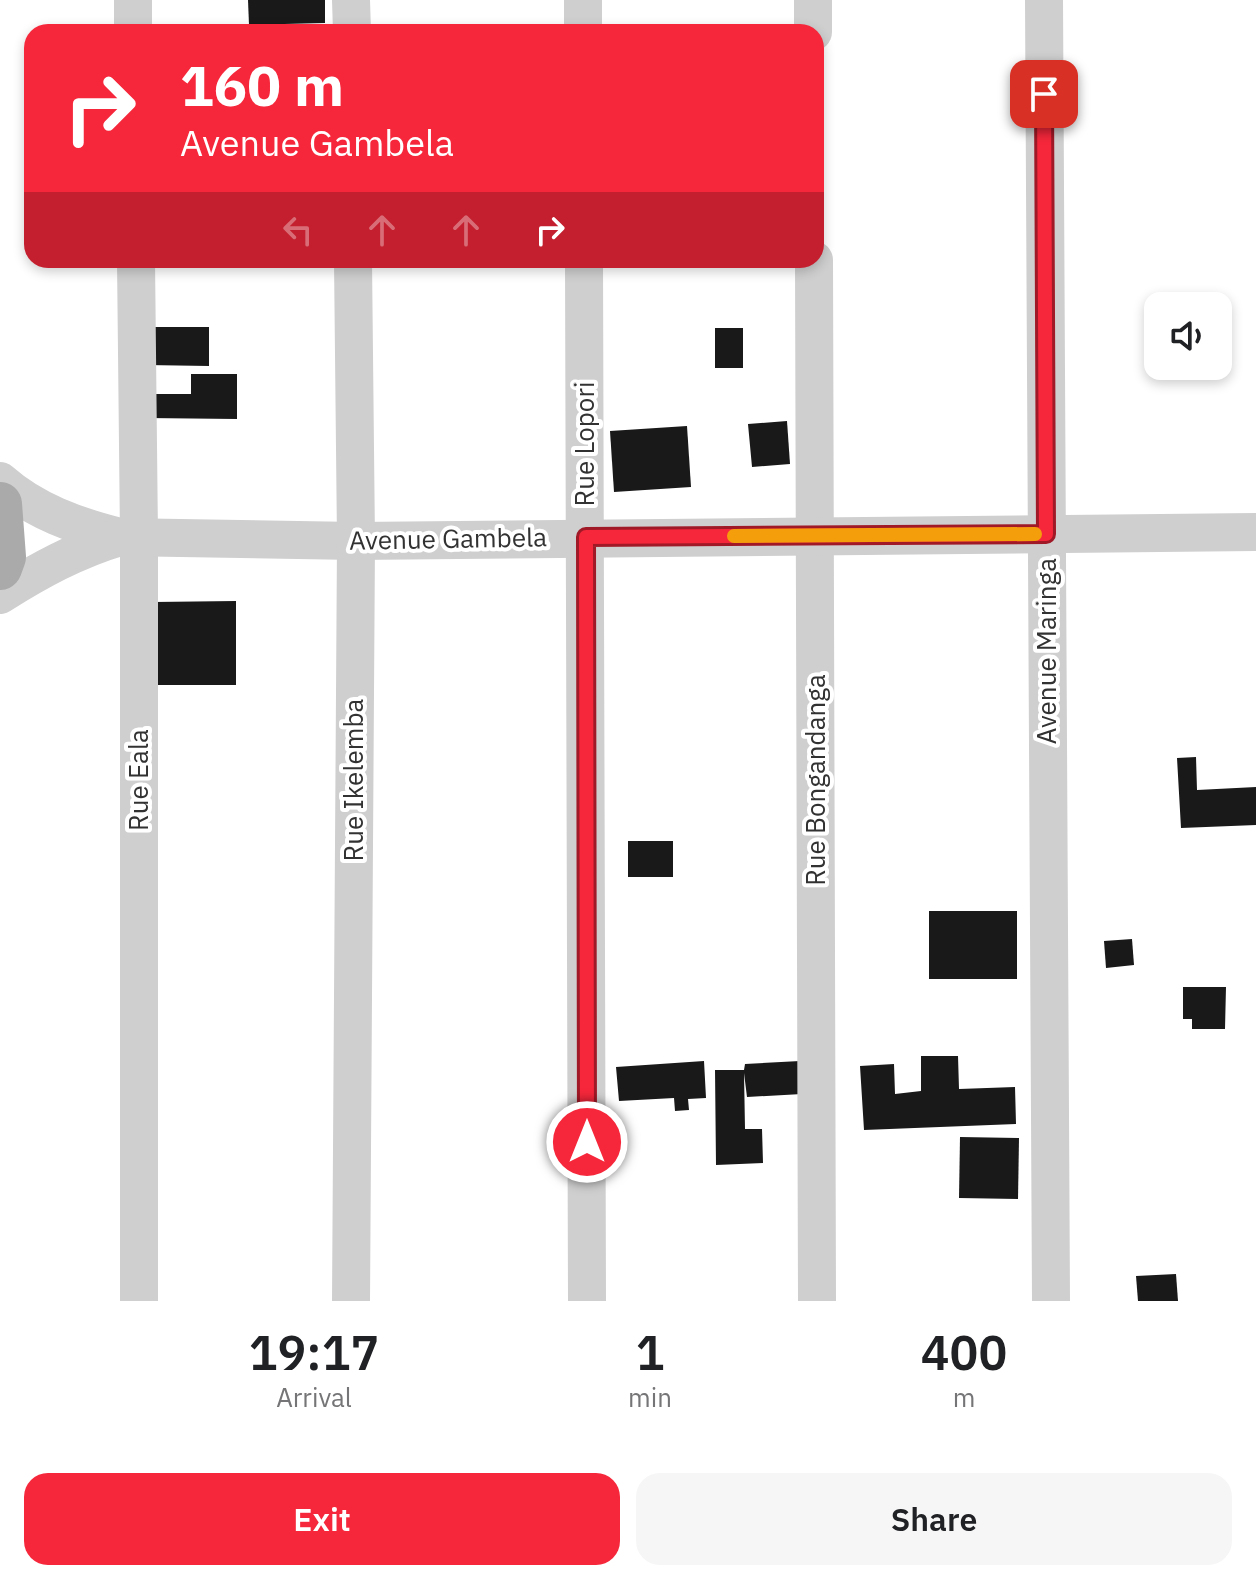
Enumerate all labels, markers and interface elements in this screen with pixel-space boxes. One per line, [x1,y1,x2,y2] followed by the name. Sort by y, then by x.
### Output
[180,49,344,121] text: 160 m
[48,56,152,160] icon: right
[1010,60,1078,128] pin
[1022,72,1066,116] icon: arrive
[180,119,454,166] text: Avenue Gambela
[276,208,320,252] icon: left
[360,208,404,252] icon: ahead
[444,208,488,252] icon: ahead
[528,208,572,252] icon: right
[1144,292,1232,380] map controls
[1144,292,1232,380] button: sound
[567,382,601,506] street label: Rue Lopori
[349,519,547,557] street label: Avenue Gambela
[1029,558,1063,744] street label: Avenue Maringa
[798,674,832,886] street label: Rue Bongandanga
[336,699,370,861] street label: Rue Ikelemba
[121,729,155,831] street label: Rue Eala
[545,1100,629,1184] position arrow
[249,1321,379,1383] text: 19:17
[636,1321,664,1383] text: 1
[921,1321,1007,1383] text: 400
[276,1380,352,1414] text: Arrival
[628,1380,672,1414] text: min
[953,1380,975,1414] text: m
[24,1473,620,1565] button: Exit
[636,1473,1232,1565] button: Share

